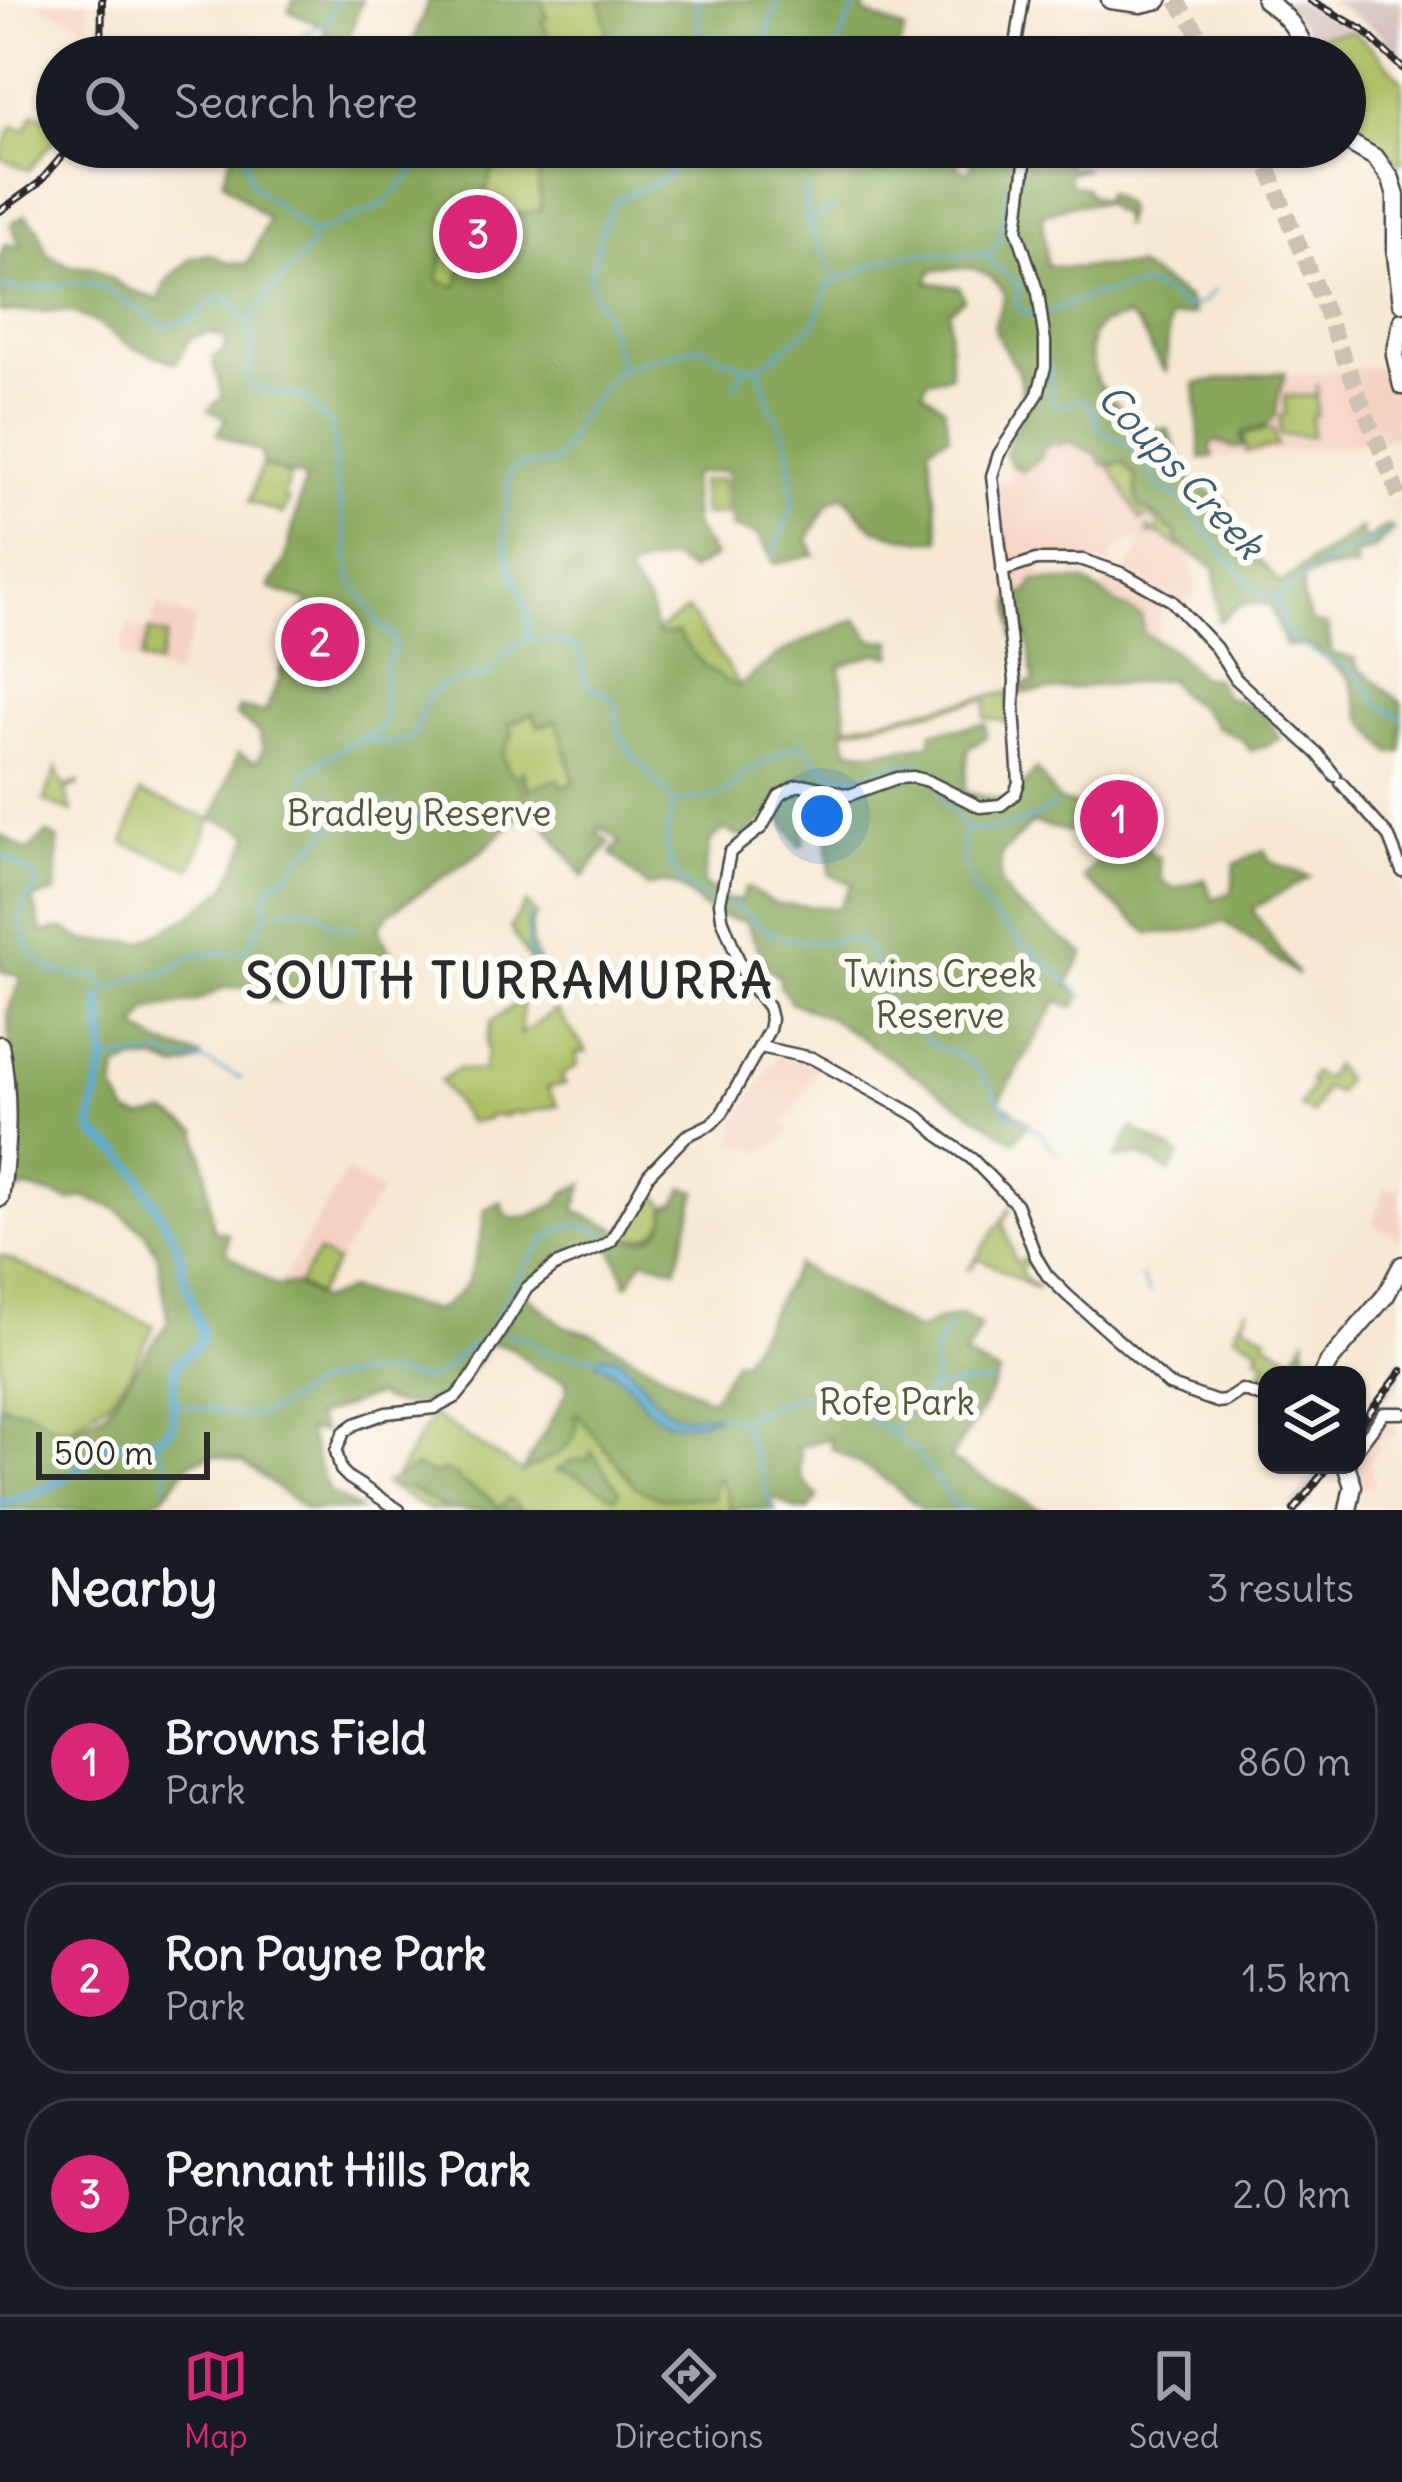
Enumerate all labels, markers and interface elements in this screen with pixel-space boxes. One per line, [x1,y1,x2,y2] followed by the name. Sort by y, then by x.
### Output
[36,36,1366,168] search box
[78,69,144,135] icon: search
[174,74,418,130] text: Search here
[439,189,517,279] pin: 3
[1087,374,1276,571] water label: Coups Creek
[281,597,359,687] pin: 2
[1080,774,1158,864] pin: 1
[792,786,852,846] your location
[287,791,551,836] park label: Bradley Reserve
[245,951,775,1011] district label: SOUTH TURRAMURRA
[844,952,1037,1038] park label: Twins Creek Reserve
[1258,1366,1366,1474] map controls
[1258,1366,1366,1474] button: layers
[819,1380,975,1425] park label: Rofe Park
[36,1426,210,1479] scale bar
[54,1432,153,1474] text: 500 m
[48,1556,217,1620] text: Nearby
[1207,1564,1354,1613] text: 3 results
[165,1710,427,1766] text: Browns Field
[82,1738,98,1787] text: 1
[1237,1738,1351,1787] text: 860 m
[165,1766,246,1815] text: Park
[165,1926,486,1982] text: Ron Payne Park
[79,1954,101,2003] text: 2
[1242,1954,1351,2003] text: 1.5 km
[165,1982,246,2031] text: Park
[165,2142,531,2198] text: Pennant Hills Park
[79,2170,101,2219] text: 3
[1233,2170,1351,2219] text: 2.0 km
[165,2198,246,2247] text: Park
[183,2343,249,2457] tab: Map
[614,2343,763,2457] tab: Directions
[1129,2343,1219,2457] tab: Saved

